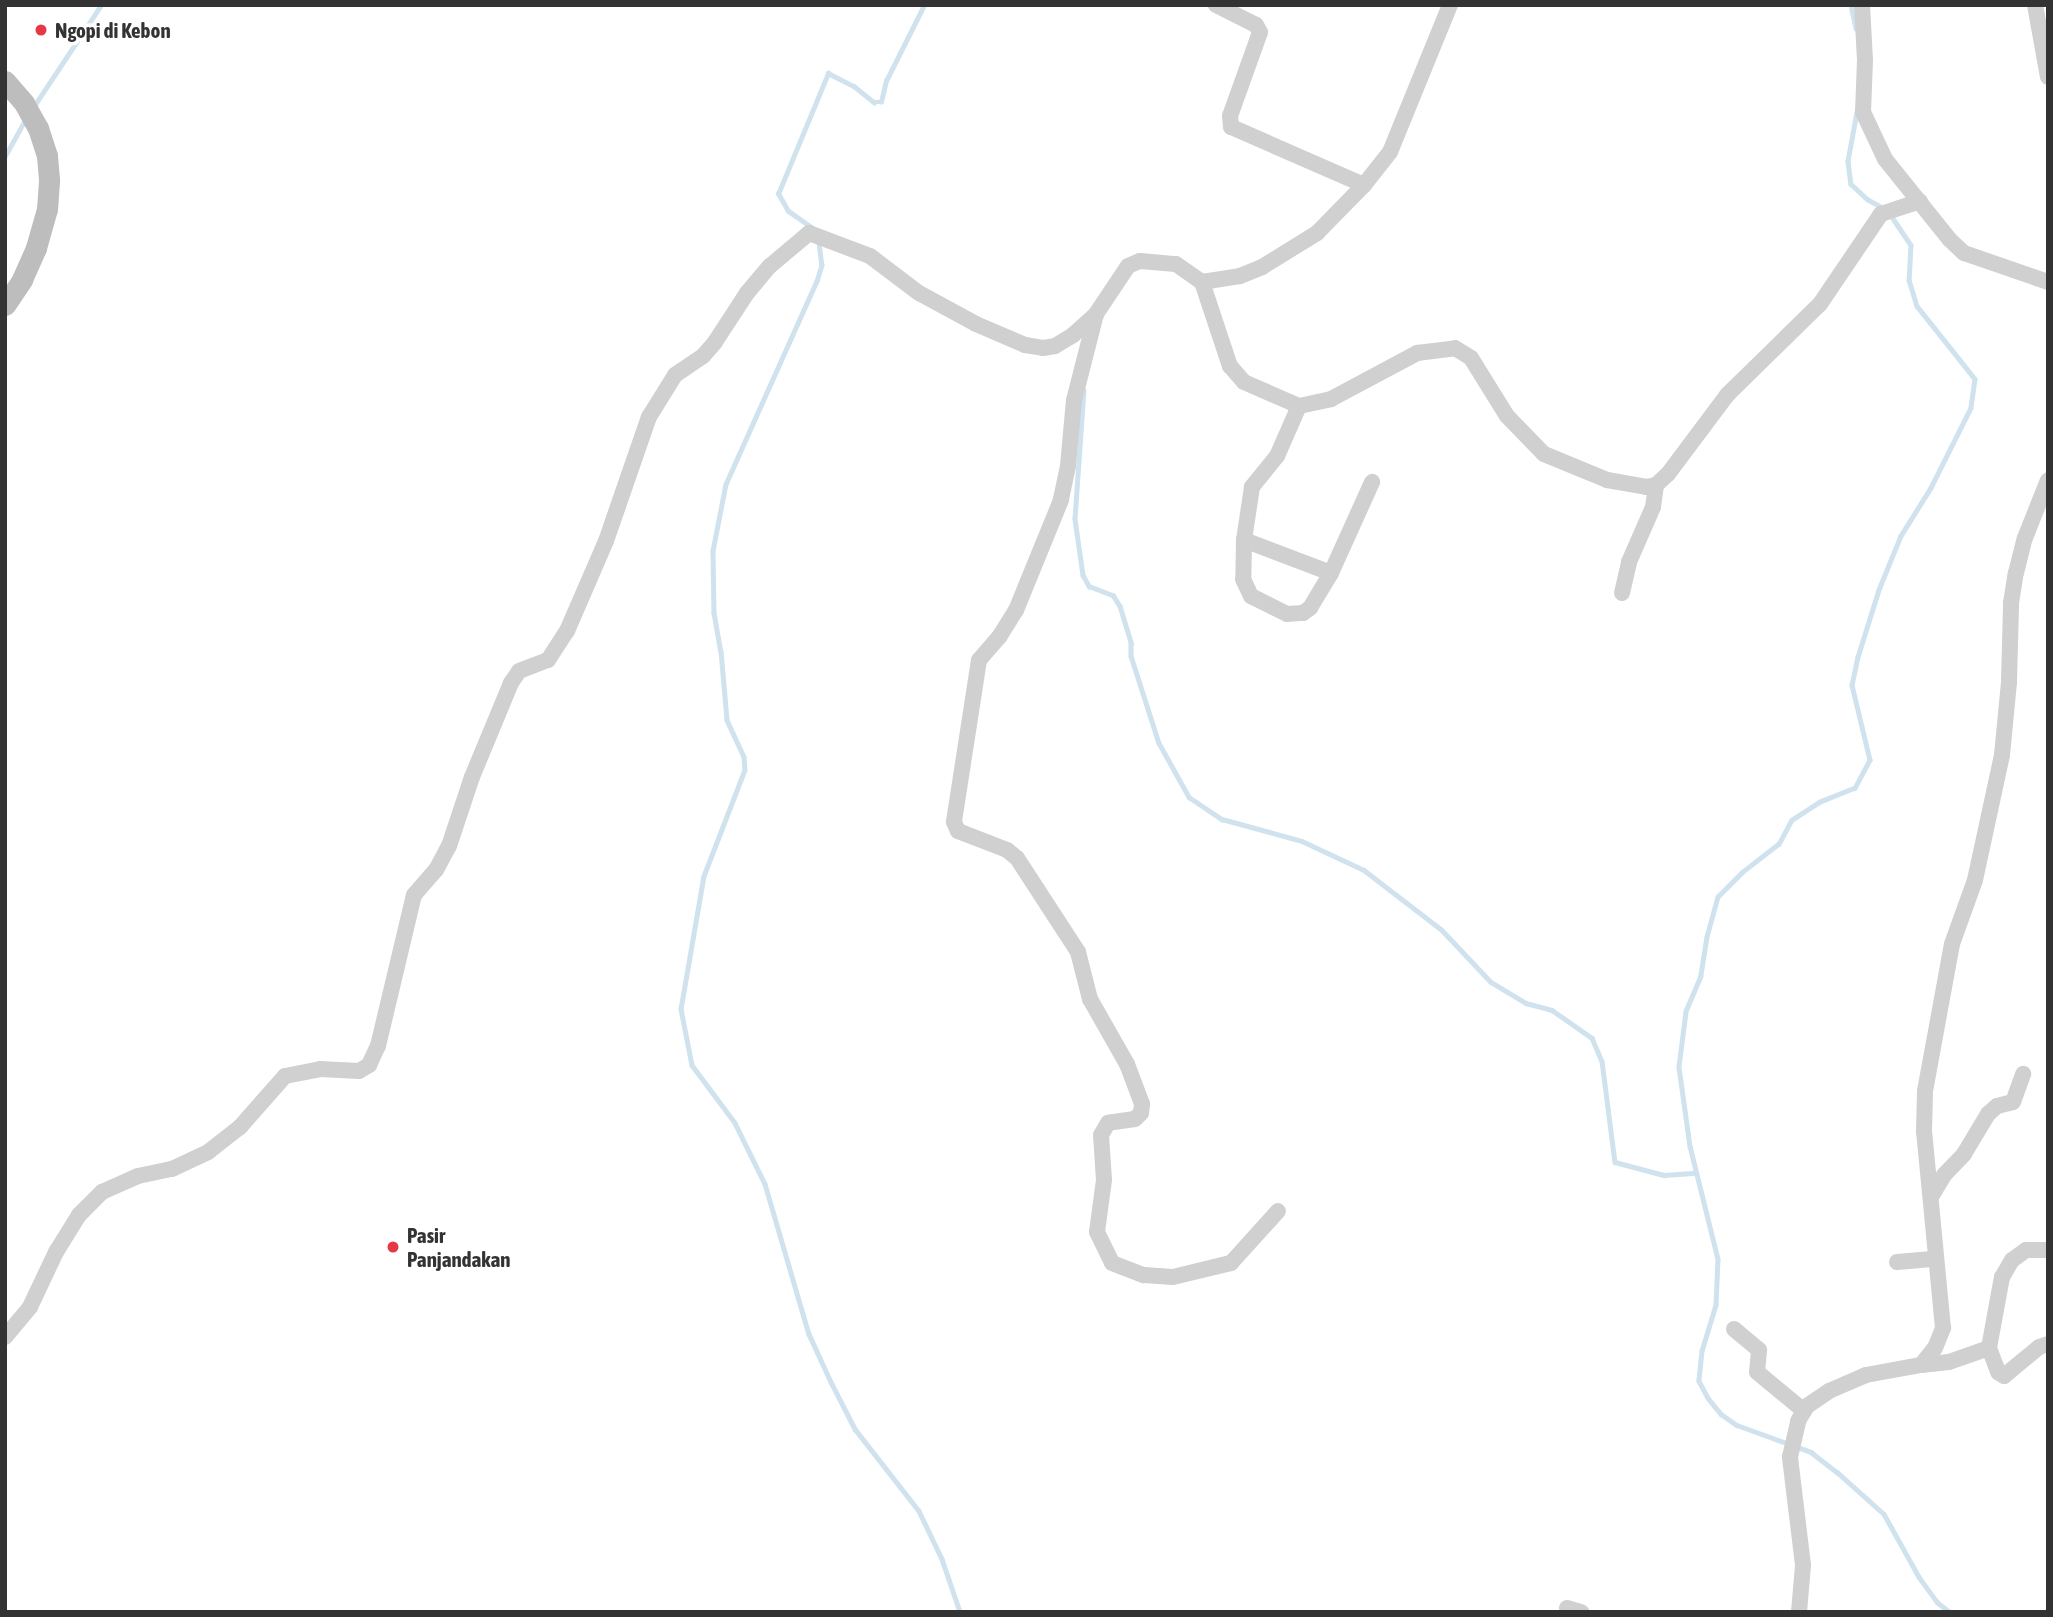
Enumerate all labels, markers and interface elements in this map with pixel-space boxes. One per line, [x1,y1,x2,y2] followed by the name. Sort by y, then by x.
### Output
[55,17,171,43] place label: Ngopi di Kebon
[33,22,49,38] marker: Ngopi di Kebon
[407,1222,511,1272] place label: Pasir Panjandakan
[385,1239,401,1255] marker: Pasir Panjandakan

